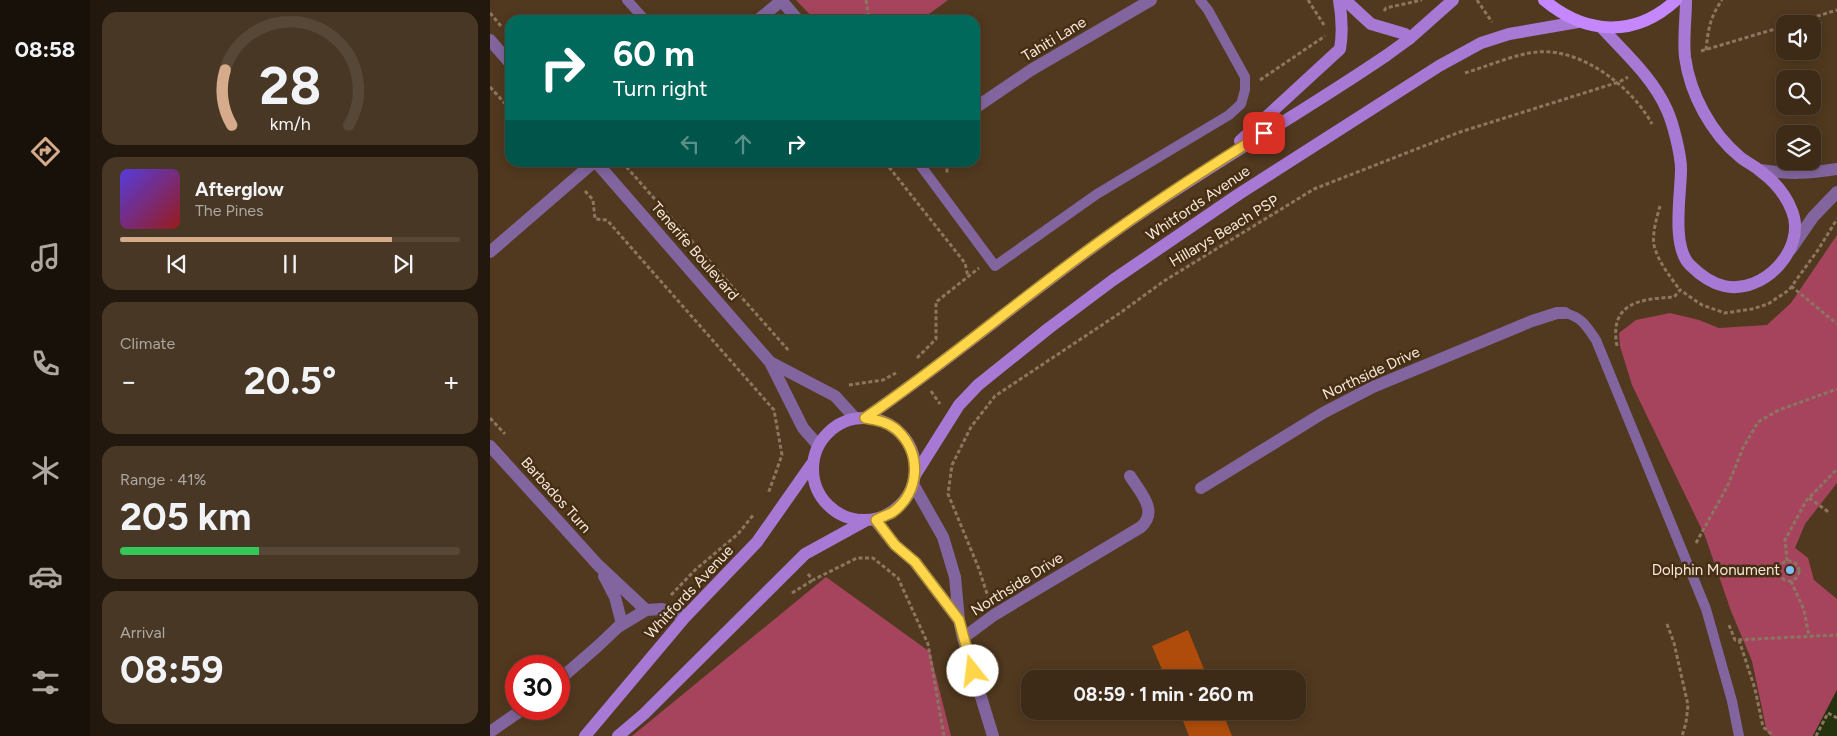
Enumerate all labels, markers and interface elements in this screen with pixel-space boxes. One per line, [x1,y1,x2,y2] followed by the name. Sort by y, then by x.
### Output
[1019,13,1089,65] street label: Tahiti Lane
[1776,15,1821,170] map controls
[1776,15,1821,60] button: sound
[613,33,695,75] text: 60 m
[530,35,595,100] icon: right
[15,36,75,63] text: 08:58
[259,55,321,117] text: 28
[1776,70,1821,115] button: search
[613,75,708,102] text: Turn right
[1243,112,1285,154] pin
[270,113,310,134] text: km/h
[1250,119,1278,147] icon: arrive
[1776,125,1821,170] button: layers
[676,130,704,158] icon: left
[729,130,757,158] icon: ahead
[782,130,810,158] icon: right
[28,134,63,169] icon: directions
[1143,162,1253,244] street label: Whitfords Avenue
[195,178,284,201] text: Afterglow
[1166,191,1282,271] street label: Hillarys Beach PSP
[647,198,743,304] street label: Tenerife Boulevard
[195,201,264,220] text: The Pines
[28,240,63,275] icon: music
[163,250,191,278] icon: previous
[276,250,304,278] icon: pause
[389,250,417,278] icon: next
[120,334,175,353] text: Climate
[1319,343,1423,403] street label: Northside Drive
[28,346,63,381] icon: phone
[244,358,336,404] text: 20.5°
[120,364,137,398] text: −
[443,364,460,398] text: +
[28,453,63,488] icon: climate
[517,453,595,537] street label: Barbados Turn
[120,470,206,489] text: Range · 41%
[120,494,251,540] text: 205 km
[641,541,737,643] street label: Whitfords Avenue
[968,548,1066,620] street label: Northside Drive
[28,559,63,594] icon: car
[1652,561,1780,579] place label: Dolphin Monument
[1784,564,1796,576] marker: Dolphin Monument
[120,623,165,642] text: Arrival
[946,644,998,696] position arrow
[120,647,223,693] text: 08:59
[505,655,570,720] speed limit sign: 30
[28,665,63,700] icon: filters
[1074,683,1254,706] text: 08:59 · 1 min · 260 m

